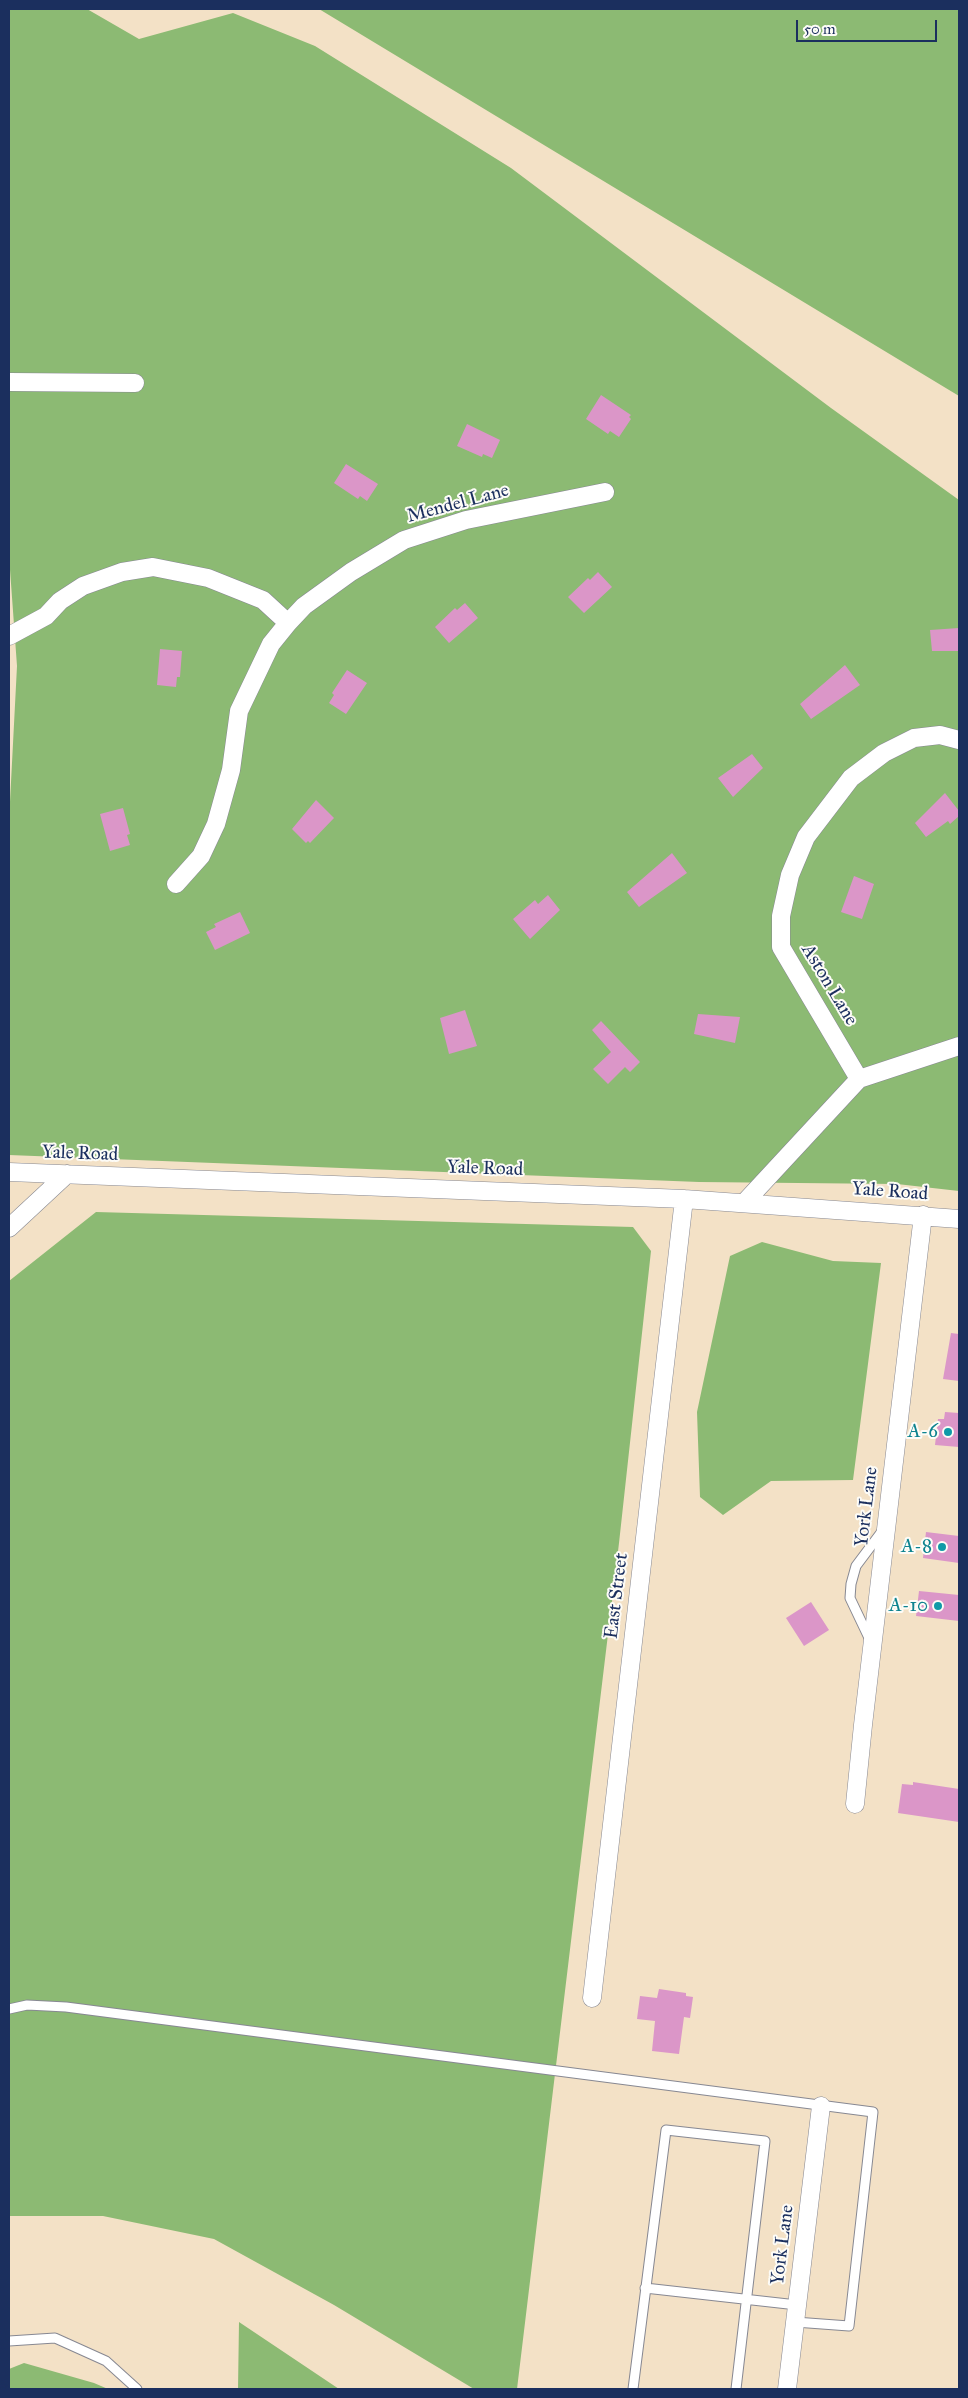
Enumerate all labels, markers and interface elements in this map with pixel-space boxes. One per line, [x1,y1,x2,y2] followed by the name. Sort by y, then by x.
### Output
[798,10,939,42] scale bar
[804,20,836,38] text: 50 m
[405,479,511,529] street label: Mendel Lane
[796,940,862,1030] street label: Aston Lane
[41,1141,119,1167] street label: Yale Road
[446,1156,524,1182] street label: Yale Road
[851,1178,929,1206] street label: Yale Road
[908,1421,938,1443] place label: A-6
[942,1426,954,1438] marker: A-6
[851,1466,883,1548] street label: York Lane
[901,1536,932,1558] place label: A-8
[936,1541,948,1553] marker: A-8
[600,1552,634,1640] street label: East Street
[889,1595,928,1617] place label: A-10
[932,1600,944,1612] marker: A-10
[767,2204,799,2286] street label: York Lane

